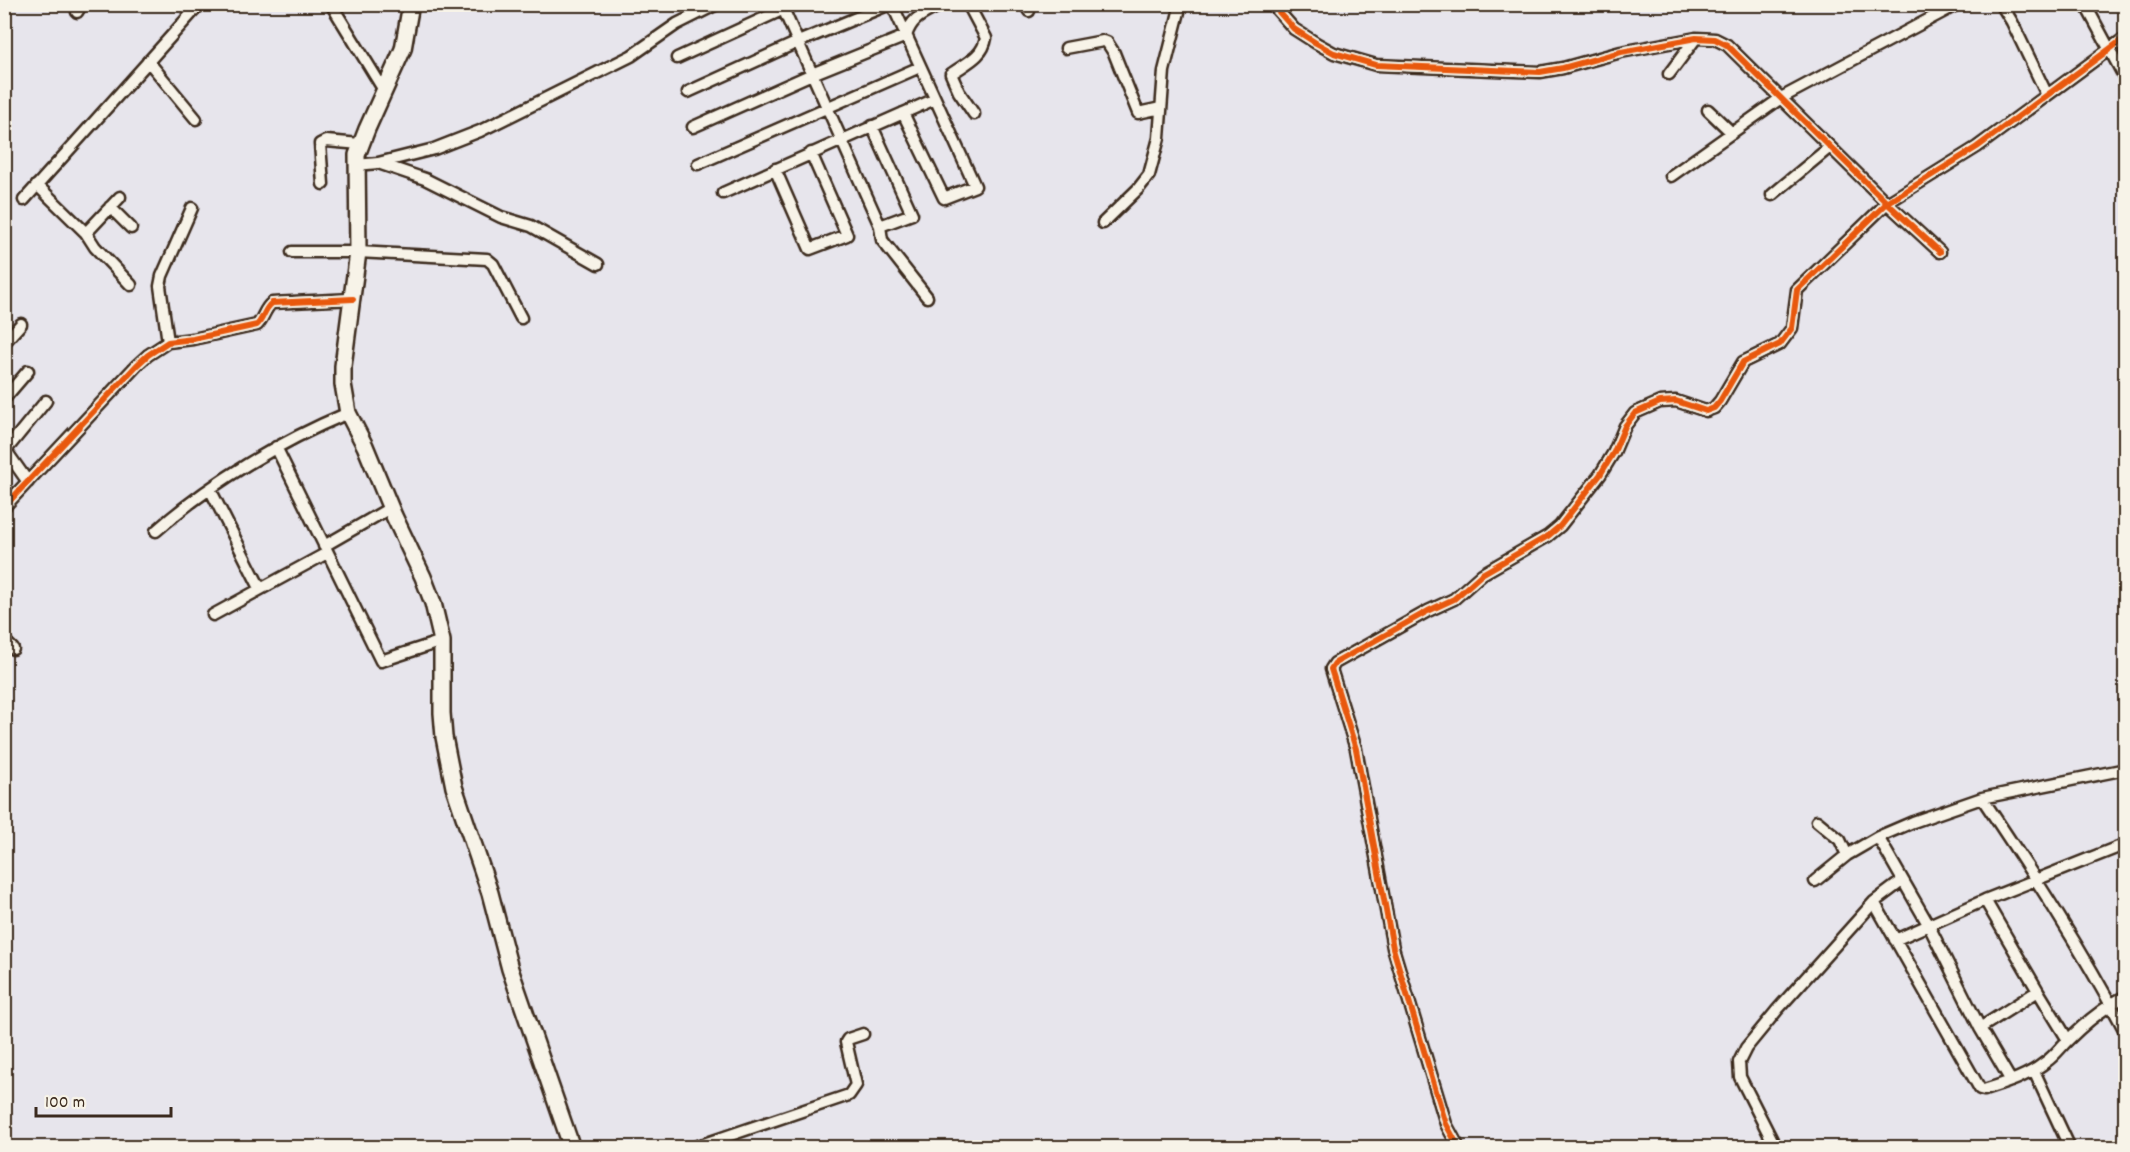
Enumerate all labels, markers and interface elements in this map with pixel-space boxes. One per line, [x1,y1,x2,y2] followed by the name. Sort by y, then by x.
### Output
[36,1080,171,1118] scale bar
[45,1091,85,1116] text: 100 m

